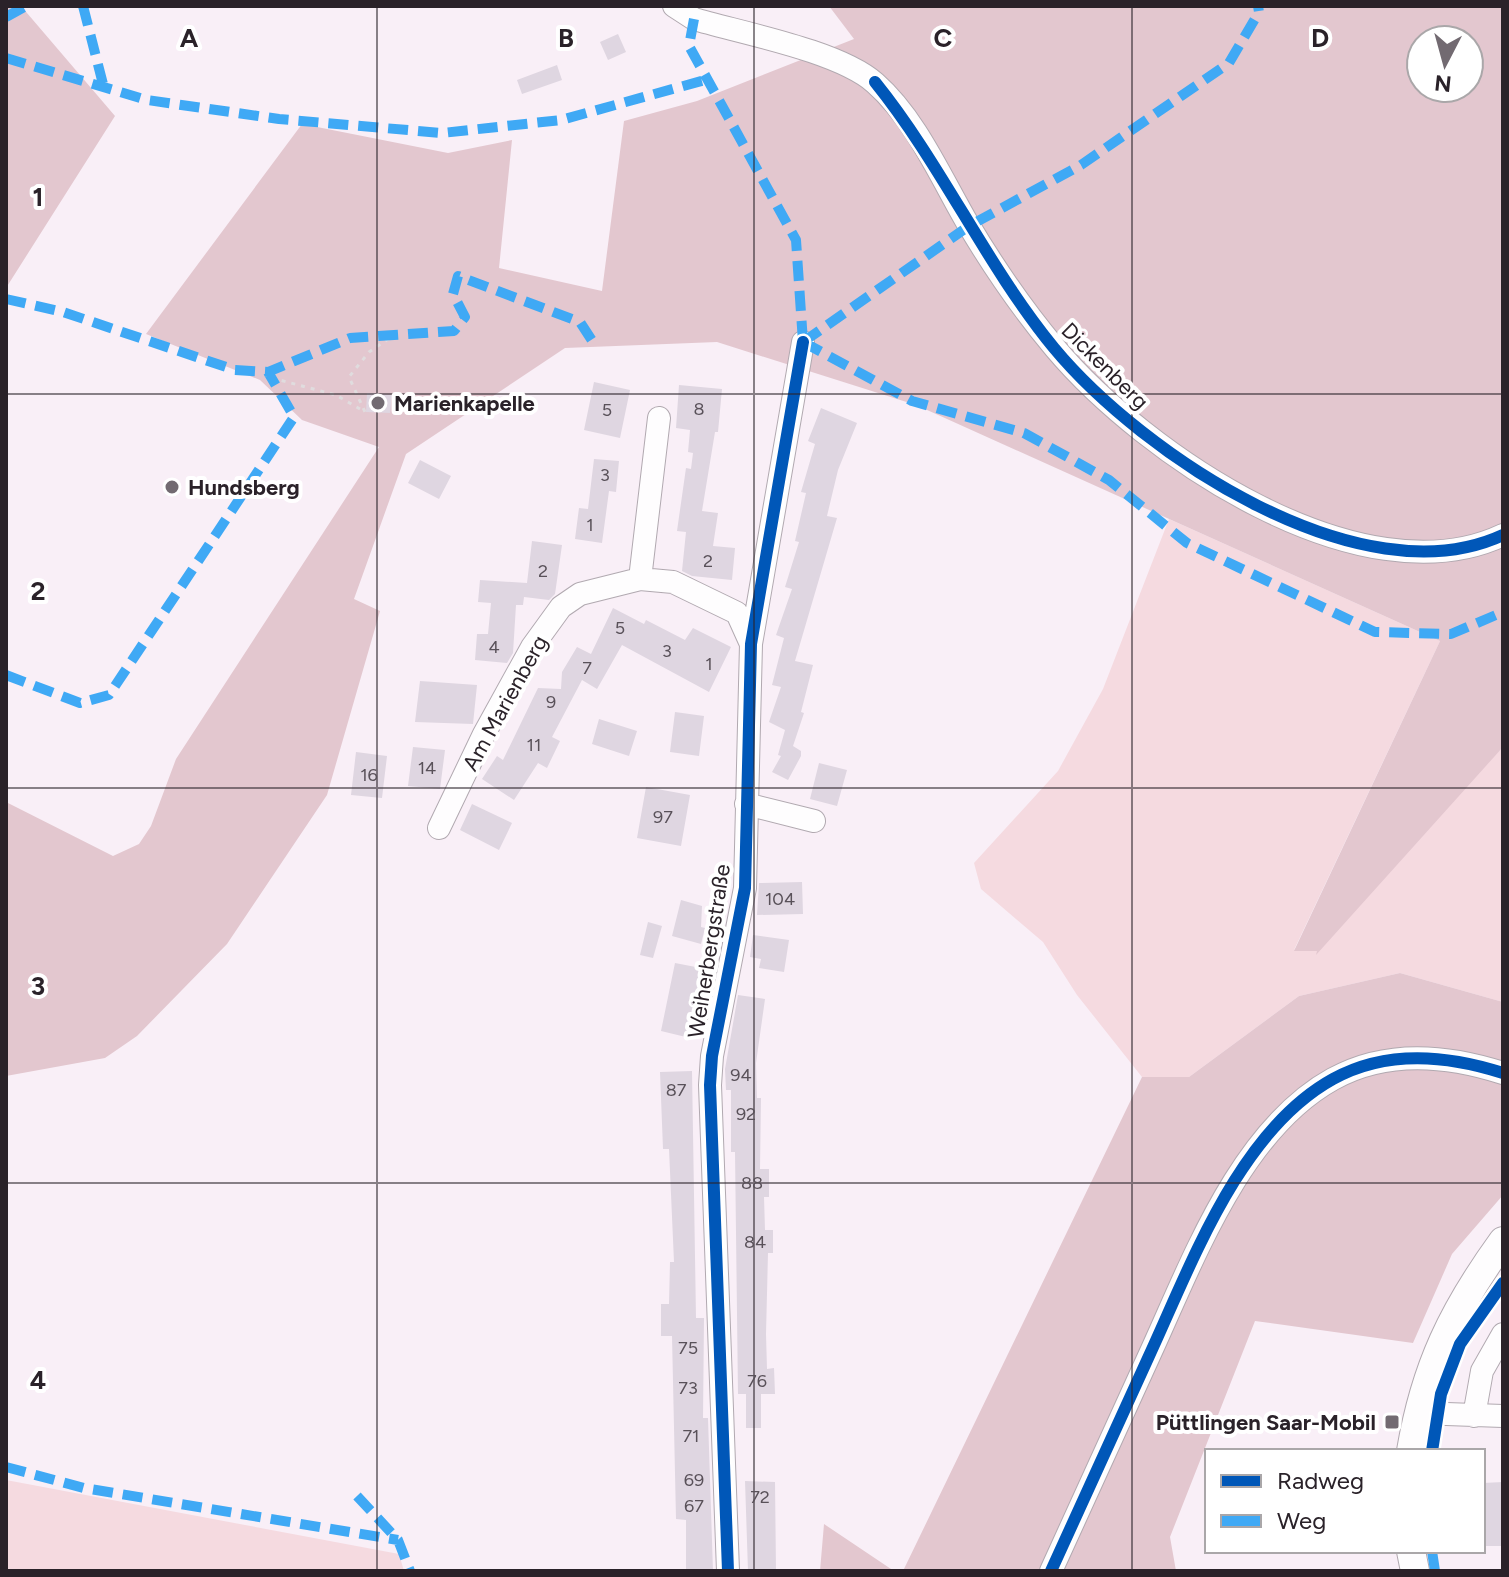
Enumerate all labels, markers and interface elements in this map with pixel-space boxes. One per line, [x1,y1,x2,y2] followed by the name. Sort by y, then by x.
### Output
[180,22,199,54] text: A
[558,22,574,54] text: B
[934,22,953,54] text: C
[1311,22,1329,54] text: D
[1405,24,1485,104] north arrow
[1433,69,1453,98] text: N
[33,181,43,213] text: 1
[1056,317,1154,415] street label: Dickenberg
[394,390,535,417] place label: Marienkapelle
[369,394,387,412] marker: Marienkapelle
[693,398,705,420] house number: 8
[602,399,612,421] house number: 5
[600,464,610,486] house number: 3
[188,474,300,501] place label: Hundsberg
[163,478,181,496] marker: Hundsberg
[586,514,594,536] house number: 1
[703,550,713,572] house number: 2
[538,560,548,582] house number: 2
[30,575,46,607] text: 2
[615,617,625,639] house number: 5
[457,630,553,776] street label: Am Marienberg
[488,636,500,658] house number: 4
[662,640,672,662] house number: 3
[705,653,713,675] house number: 1
[582,657,592,679] house number: 7
[546,691,556,713] house number: 9
[527,734,541,756] house number: 11
[418,757,436,779] house number: 14
[360,764,378,786] house number: 16
[653,806,673,828] house number: 97
[682,862,736,1040] street label: Weiherbergstraße
[765,888,795,910] house number: 104
[31,970,45,1002] text: 3
[730,1064,752,1086] house number: 94
[666,1079,687,1101] house number: 87
[736,1103,756,1125] house number: 92
[741,1172,763,1194] house number: 88
[744,1231,766,1253] house number: 84
[678,1337,698,1359] house number: 75
[30,1364,46,1396] text: 4
[747,1370,767,1392] house number: 76
[678,1377,698,1399] house number: 73
[1156,1409,1376,1436] place label: Püttlingen Saar-Mobil
[1383,1413,1401,1431] marker: Püttlingen Saar-Mobil
[682,1425,700,1447] house number: 71
[1205,1449,1485,1553] legend
[1277,1466,1364,1495] text: Radweg
[684,1469,704,1491] house number: 69
[750,1486,770,1508] house number: 72
[684,1495,704,1517] house number: 67
[1277,1506,1326,1535] text: Weg

